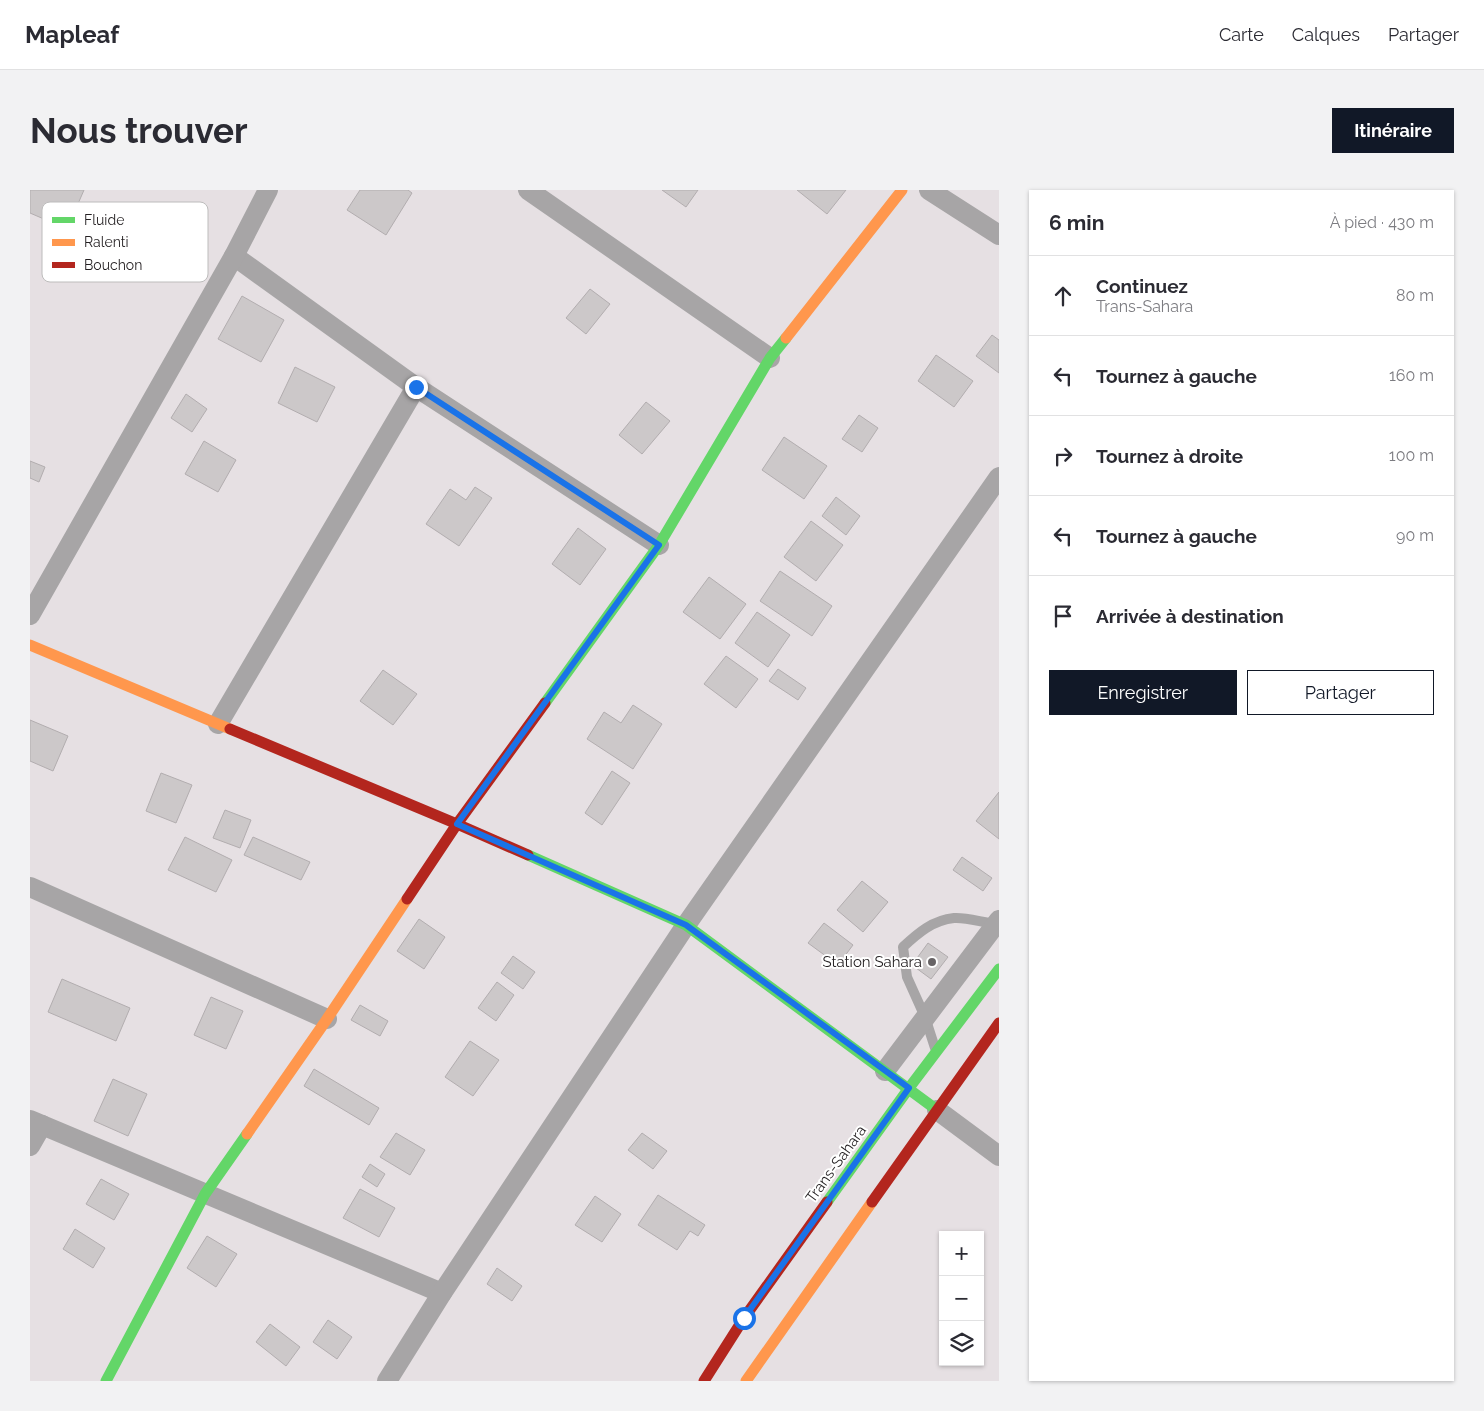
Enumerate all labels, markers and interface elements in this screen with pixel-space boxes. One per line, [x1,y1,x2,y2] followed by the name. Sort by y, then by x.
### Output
[25,20,119,49] text: Mapleaf
[1219,24,1264,45] text: Carte
[1292,24,1360,45] text: Calques
[1388,24,1459,45] text: Partager
[1332,108,1454,153] button: Itinéraire
[30,110,248,151] text: Nous trouver
[42,202,208,282] legend
[1049,210,1104,235] text: 6 min
[84,212,124,228] text: Fluide
[1330,213,1434,232] text: À pied · 430 m
[84,234,129,250] text: Ralenti
[84,257,142,273] text: Bouchon
[1096,275,1188,297] text: Continuez
[1049,282,1077,310] icon: ahead
[1396,286,1434,305] text: 80 m
[1096,297,1193,316] text: Trans-Sahara
[1049,362,1077,390] icon: left
[1096,365,1257,387] text: Tournez à gauche
[1389,366,1434,385] text: 160 m
[405,376,428,399] route end
[1049,442,1077,470] icon: right
[1096,445,1243,467] text: Tournez à droite
[1389,446,1434,465] text: 100 m
[1049,522,1077,550] icon: left
[1096,525,1257,547] text: Tournez à gauche
[1396,526,1434,545] text: 90 m
[1049,602,1077,630] icon: arrive
[1096,605,1284,627] text: Arrivée à destination
[1049,670,1237,715] button: Enregistrer
[1247,670,1434,715] button: Partager
[822,953,922,971] place label: Station Sahara
[926,956,938,968] marker: Station Sahara
[802,1122,870,1206] street label: Trans-Sahara
[939,1231,984,1366] map controls
[939,1231,984,1276] button: +
[939,1276,984,1321] button: −
[733,1307,756,1330] route start
[939,1321,984,1366] button: layers

